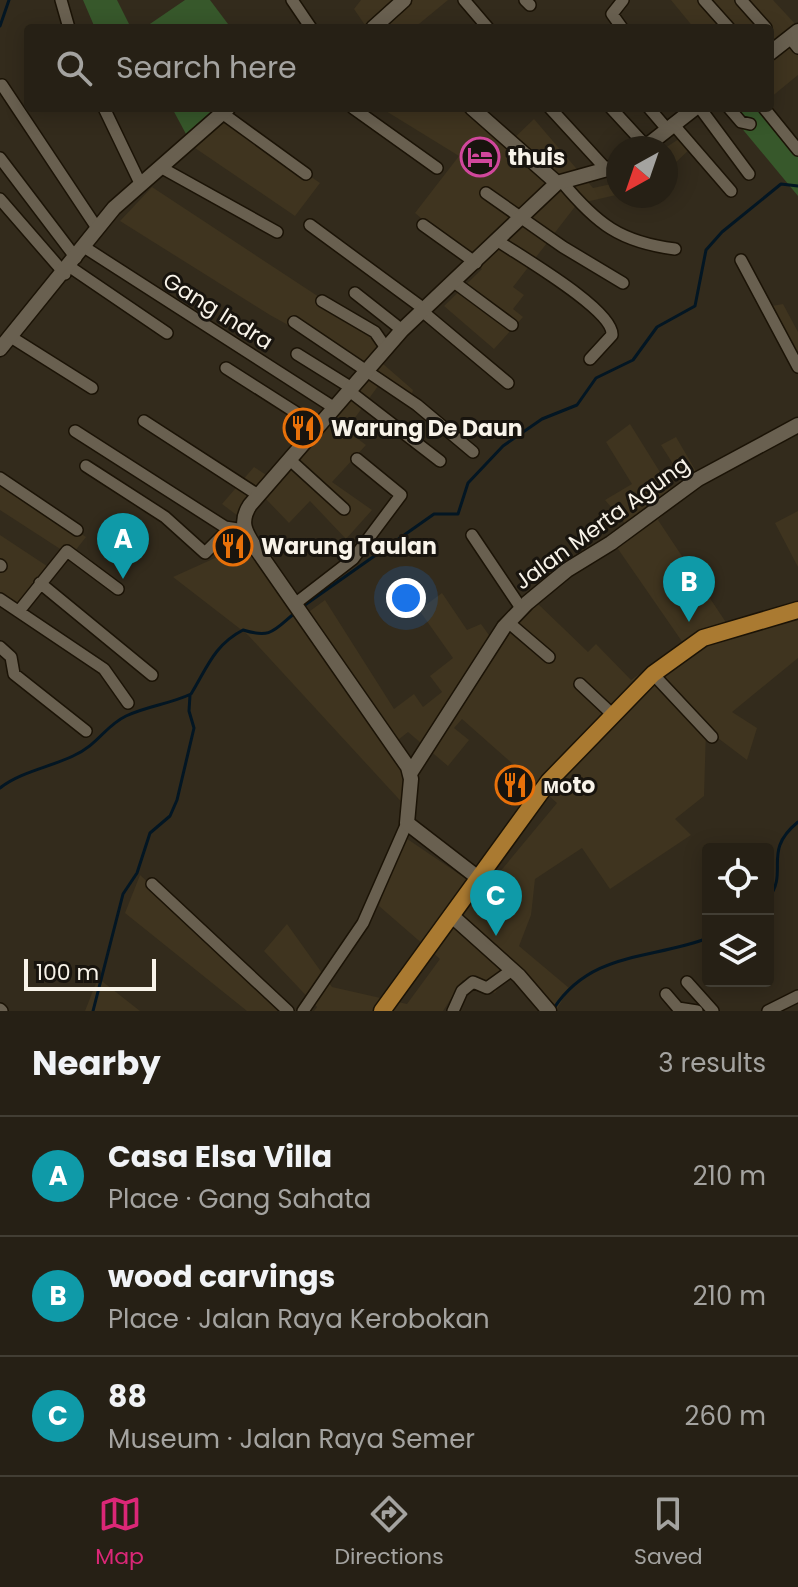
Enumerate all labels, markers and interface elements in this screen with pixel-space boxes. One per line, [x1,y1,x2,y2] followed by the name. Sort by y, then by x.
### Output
[24,24,774,112] search box
[52,46,96,90] icon: search
[116,46,297,89] text: Search here
[459,136,501,178] hotel icon: thuis
[606,136,678,208] north arrow
[508,142,565,173] place label: thuis
[157,265,279,357] street label: Gang Indra
[282,407,324,449] restaurant icon: Warung De Daun
[331,413,523,444] place label: Warung De Daun
[508,449,696,597] street label: Jalan Merta Agung
[97,513,149,579] pin: A
[212,525,254,567] restaurant icon: Warung Taulan
[261,531,437,562] place label: Warung Taulan
[663,556,715,622] pin: B
[386,578,426,618] your location
[494,764,536,806] restaurant icon: моto
[543,770,595,801] place label: моto
[702,843,774,987] map controls
[702,843,774,915] button: locate
[470,870,522,936] pin: C
[702,915,774,987] button: layers
[24,955,156,991] scale bar
[36,957,99,988] text: 100 m
[32,1039,161,1087] text: Nearby
[658,1045,766,1081] text: 3 results
[108,1135,332,1178] text: Casa Elsa Villa
[48,1158,68,1194] text: A
[693,1158,766,1194] text: 210 m
[108,1181,371,1217] text: Place · Gang Sahata
[108,1255,335,1298] text: wood carvings
[49,1278,67,1314] text: B
[693,1278,766,1314] text: 210 m
[108,1301,490,1337] text: Place · Jalan Raya Kerobokan
[108,1375,147,1418] text: 88
[48,1398,68,1434] text: C
[684,1398,766,1434] text: 260 m
[108,1421,475,1457] text: Museum · Jalan Raya Semer
[95,1492,144,1573] tab: Map
[334,1492,444,1573] tab: Directions
[634,1492,703,1573] tab: Saved

